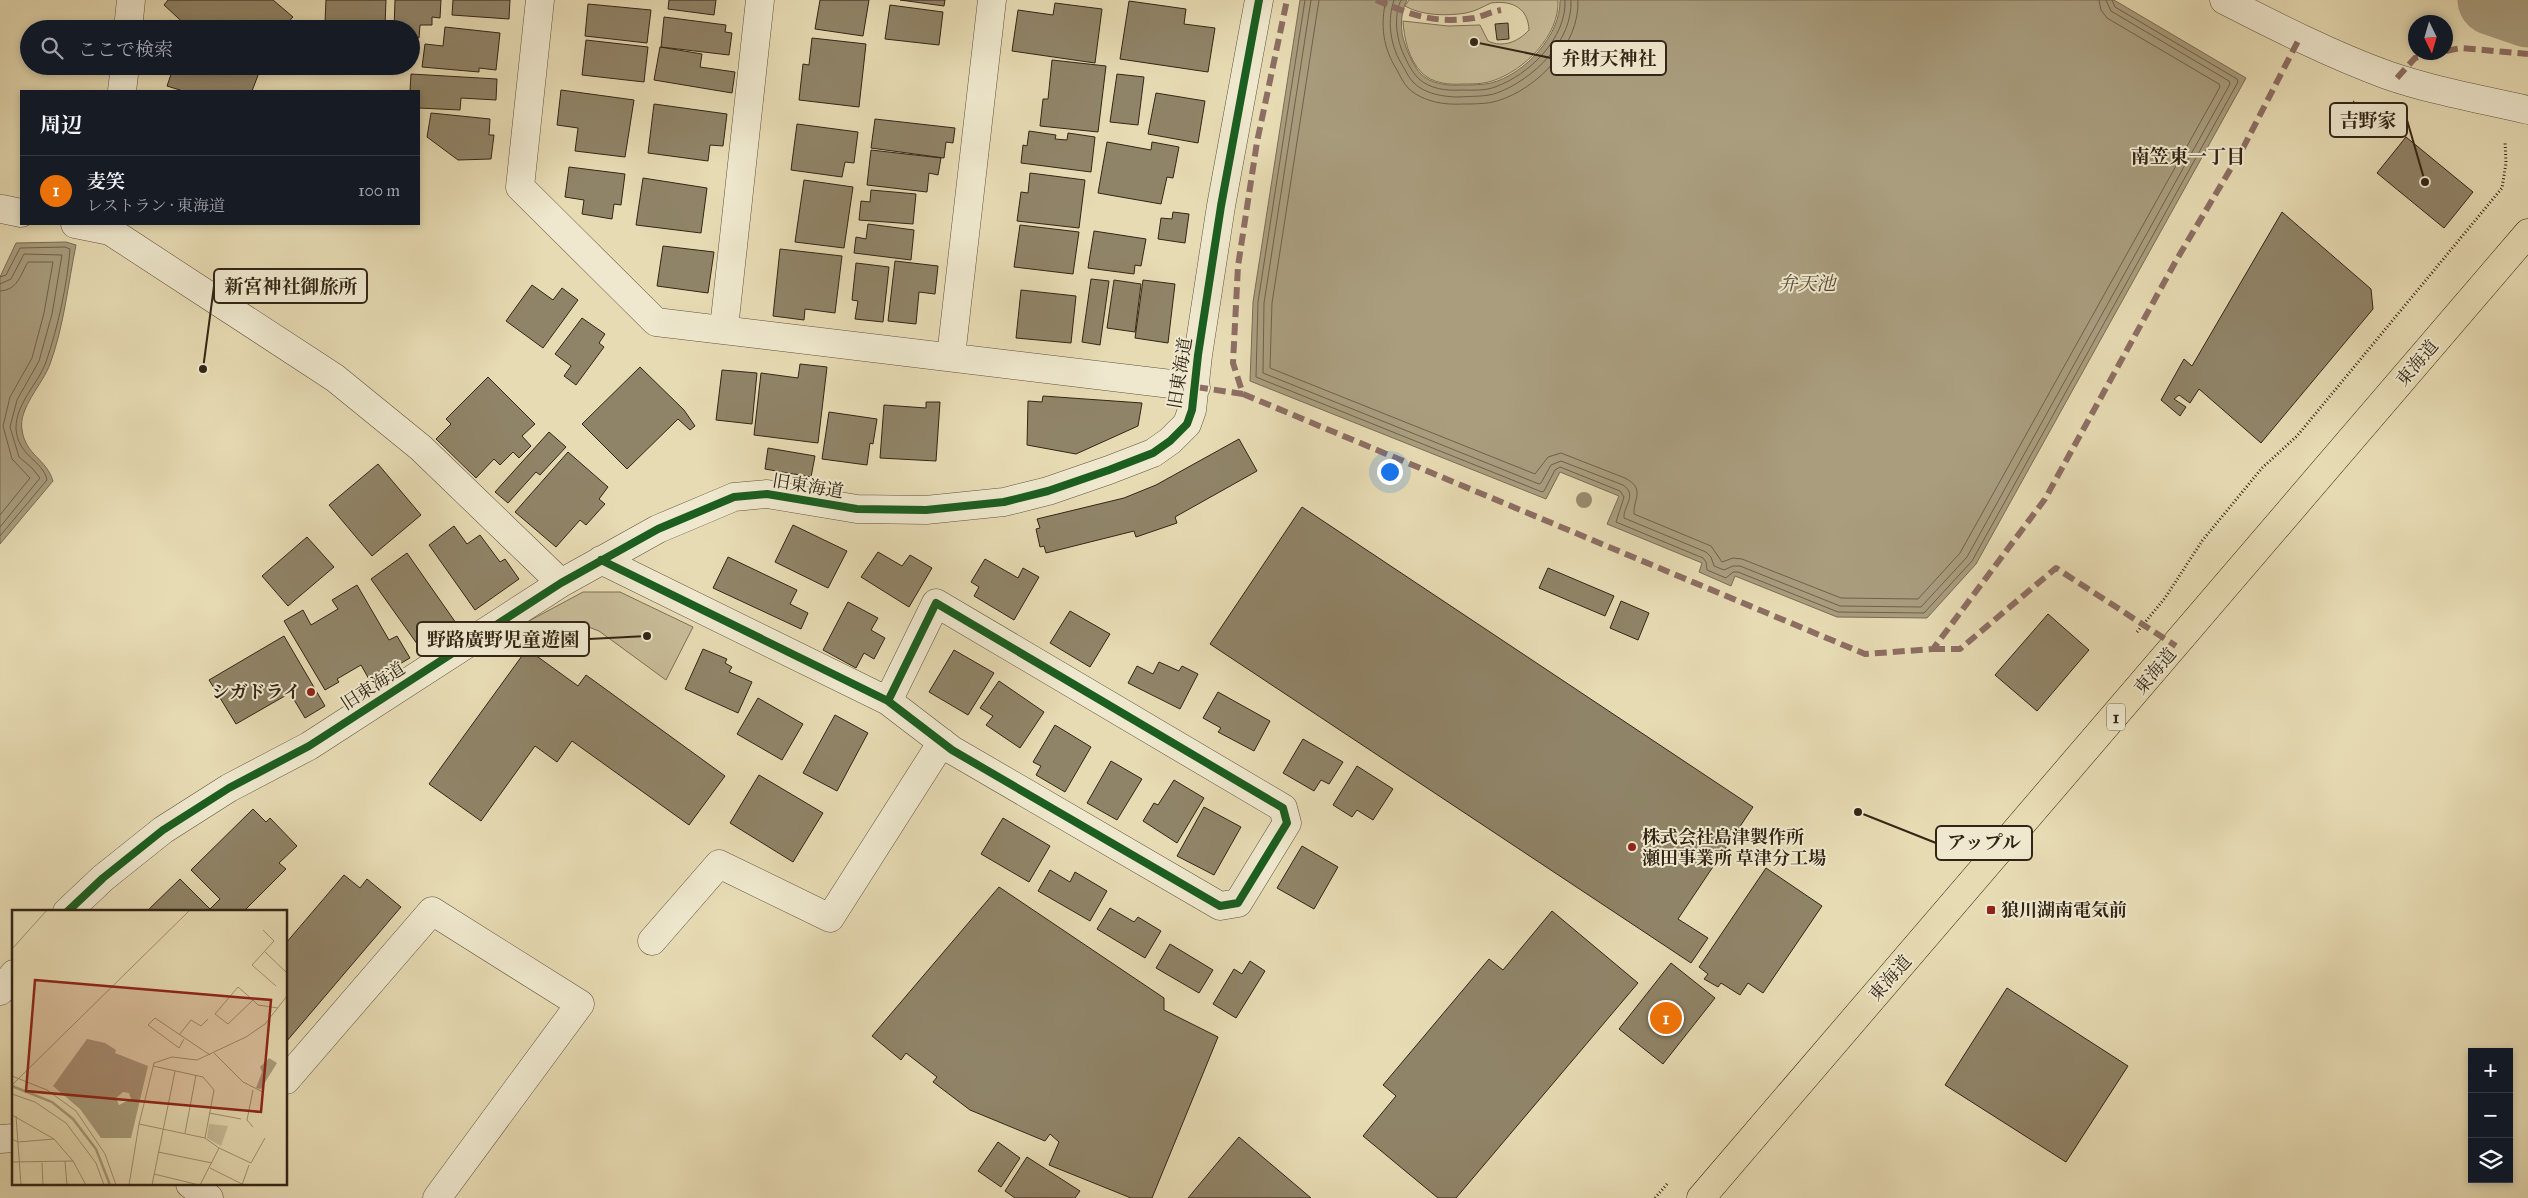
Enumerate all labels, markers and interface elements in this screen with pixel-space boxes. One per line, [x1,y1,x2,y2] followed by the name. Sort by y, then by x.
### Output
[2408,15,2453,60] north arrow
[20,20,420,75] search box
[38,34,66,62] icon: search
[78,38,173,61] text: ここで検索
[1551,41,1666,75] callout: 弁財天神社
[1561,47,1657,70] text: 弁財天神社
[2330,103,2407,137] callout: 吉野家
[2339,109,2397,132] text: 吉野家
[40,112,82,138] text: 周辺
[2131,145,2245,168] district label: 南笠東一丁目
[87,170,125,193] text: 麦笑
[53,181,59,200] text: 1
[358,181,400,200] text: 100 m
[87,196,225,215] text: レストラン · 東海道
[214,269,367,303] callout: 新宮神社御旅所
[1778,272,1837,295] water label: 弁天池
[224,275,358,298] text: 新宮神社御旅所
[2391,335,2443,391] street label: 東海道
[1164,336,1196,410] street label: 旧東海道
[1377,459,1403,485] your location
[771,470,845,502] street label: 旧東海道
[417,622,589,656] callout: 野路廣野児童遊園
[427,628,579,651] text: 野路廣野児童遊園
[2129,643,2181,699] street label: 東海道
[337,657,409,715] street label: 旧東海道
[212,681,301,703] place label: シガドライ
[305,686,317,698] marker: シガドライ
[2107,704,2125,730] road number: 1
[1642,826,1826,869] place label: 株式会社島津製作所 瀬田事業所 草津分工場
[1936,826,2032,860] callout: アップル
[1947,831,2021,854] text: アップル
[1626,841,1638,853] marker: 株式会社島津製作所 瀬田事業所 草津分工場
[2001,899,2127,921] place label: 狼川湖南電気前
[1985,904,1997,916] marker: 狼川湖南電気前
[12,910,288,1186] inset map
[1864,950,1916,1006] street label: 東海道
[1650,999,1682,1037] pin: 1
[2468,1048,2513,1183] map controls
[2468,1048,2513,1093] button: +
[2468,1093,2513,1138] button: −
[2468,1138,2513,1183] button: layers

